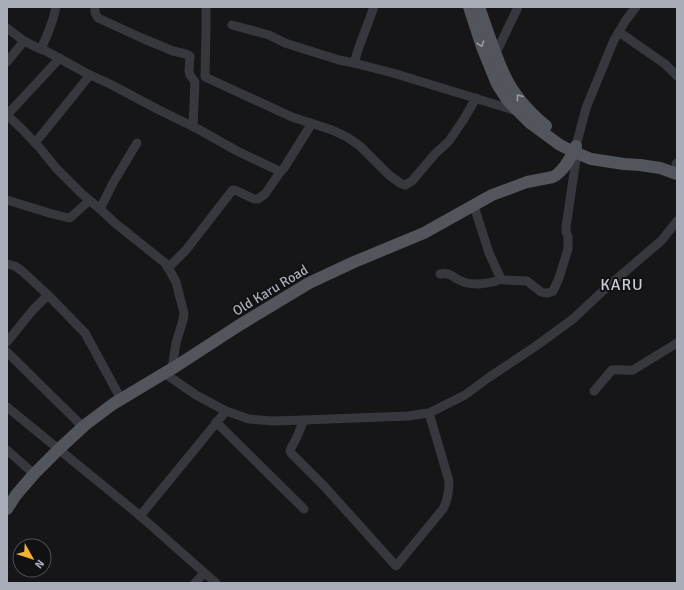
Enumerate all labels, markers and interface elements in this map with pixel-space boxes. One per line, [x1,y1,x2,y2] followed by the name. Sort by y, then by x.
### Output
[477,40,485,47] one-way arrow
[516,95,523,102] one-way arrow
[229,261,311,320] street label: Old Karu Road
[600,275,644,295] district label: KARU
[12,538,52,578] north arrow
[32,557,47,571] text: N

